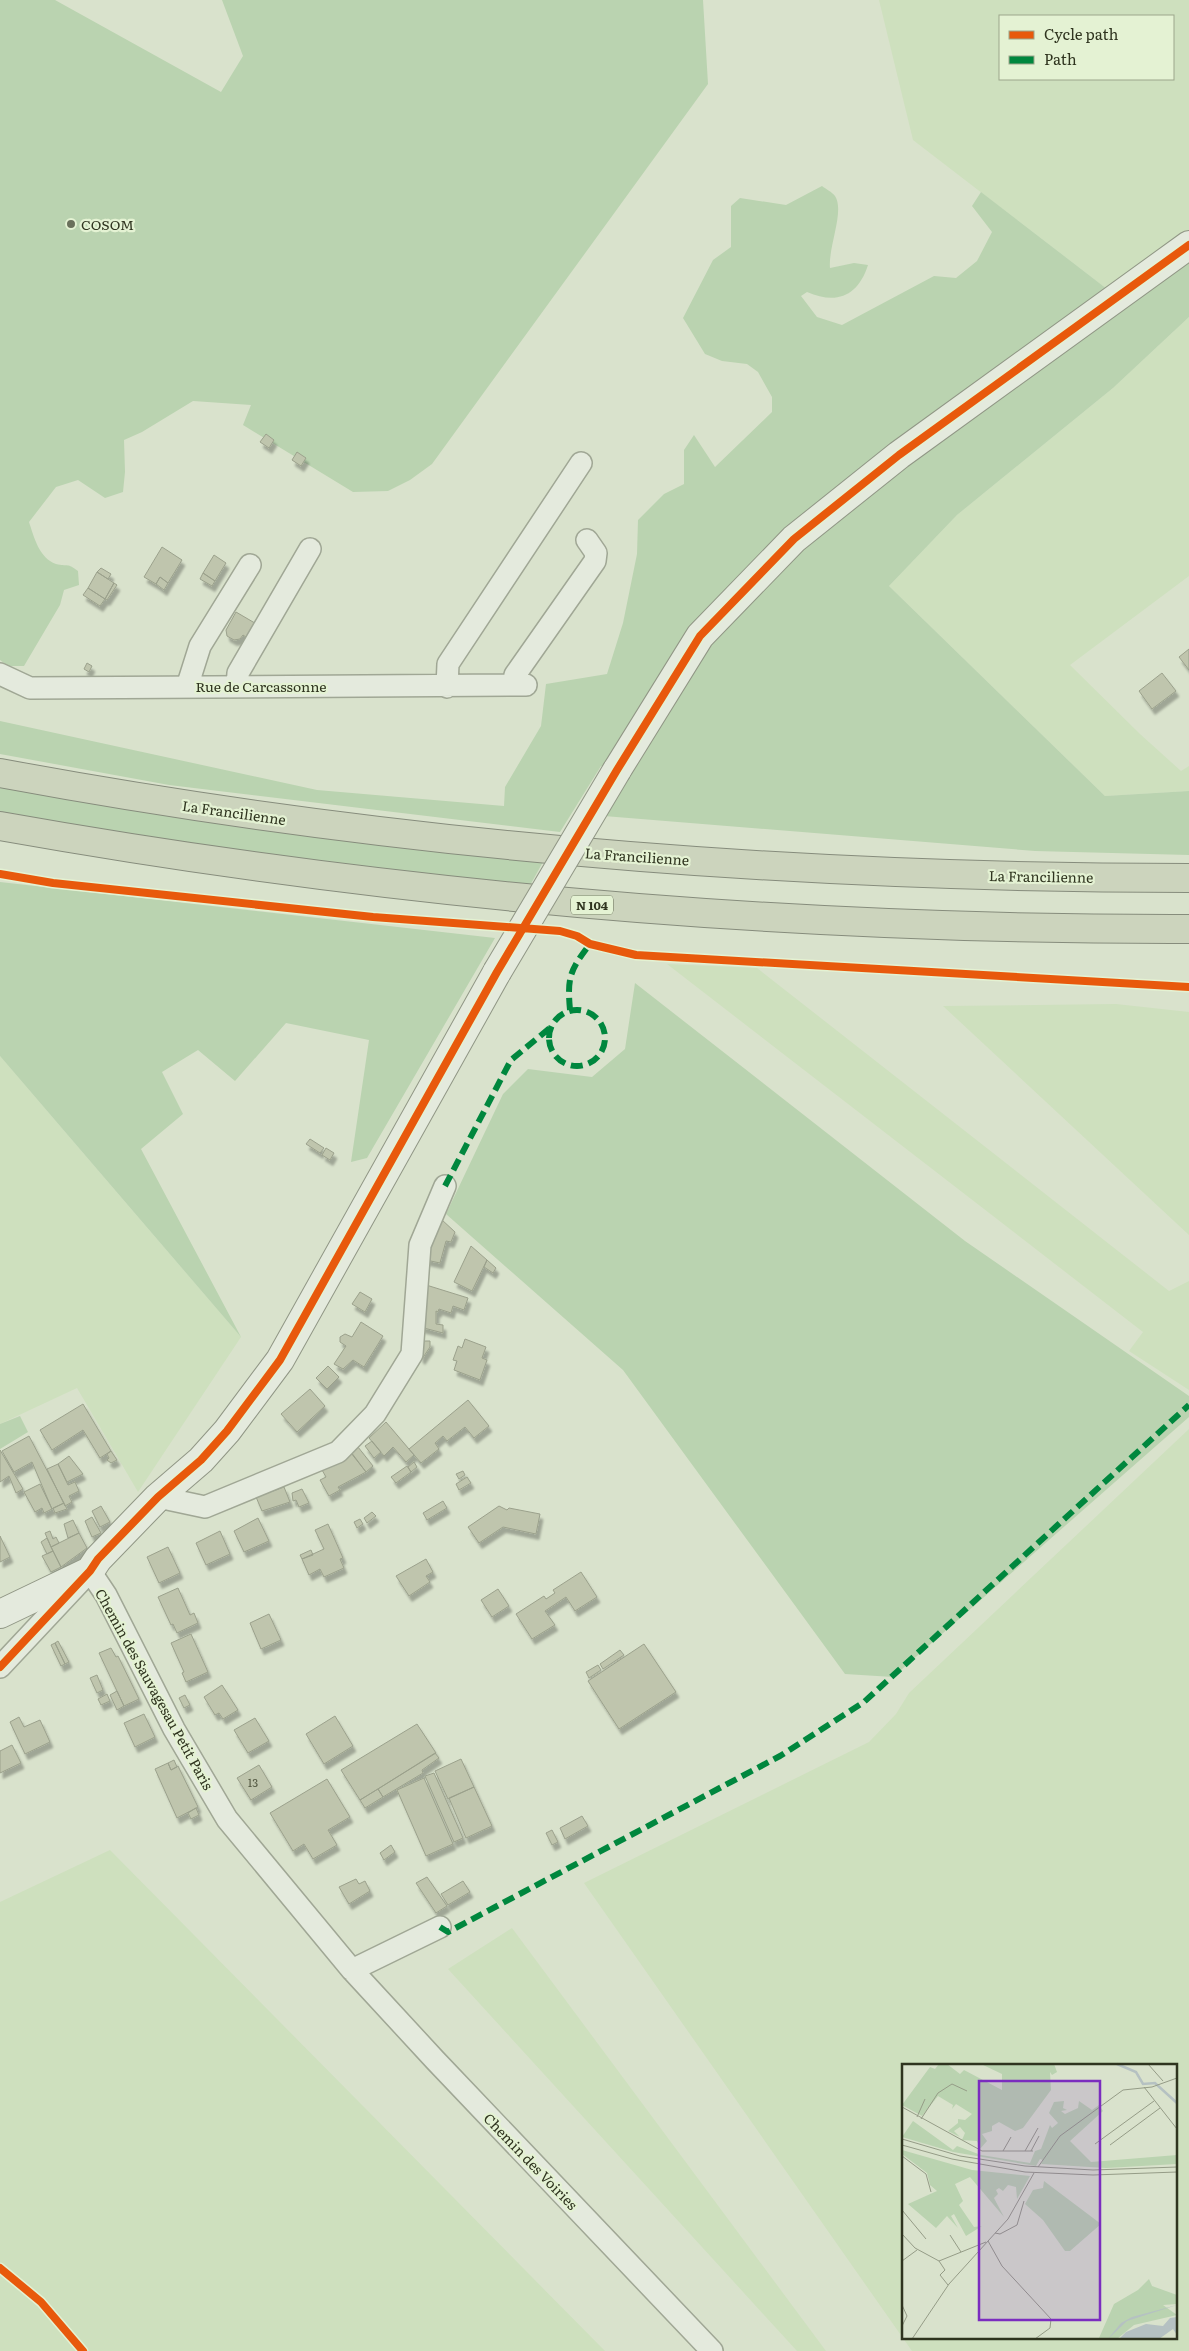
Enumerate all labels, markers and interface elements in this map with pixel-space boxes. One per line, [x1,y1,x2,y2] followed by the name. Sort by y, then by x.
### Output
[999,15,1174,80] legend
[1044,22,1119,45] text: Cycle path
[1044,47,1077,70] text: Path
[81,214,134,234] place label: COSOM
[65,218,77,230] marker: COSOM
[195,676,327,696] street label: Rue de Carcassonne
[181,795,287,829] street label: La Francilienne
[584,842,690,870] street label: La Francilienne
[989,865,1093,887] street label: La Francilienne
[571,896,613,914] road number: N 104
[91,1585,219,1793] street label: Chemin des Sauvagesau Petit Paris
[248,1774,258,1790] house number: 13
[902,2064,1176,2338] inset map
[480,2108,582,2214] street label: Chemin des Voiries

